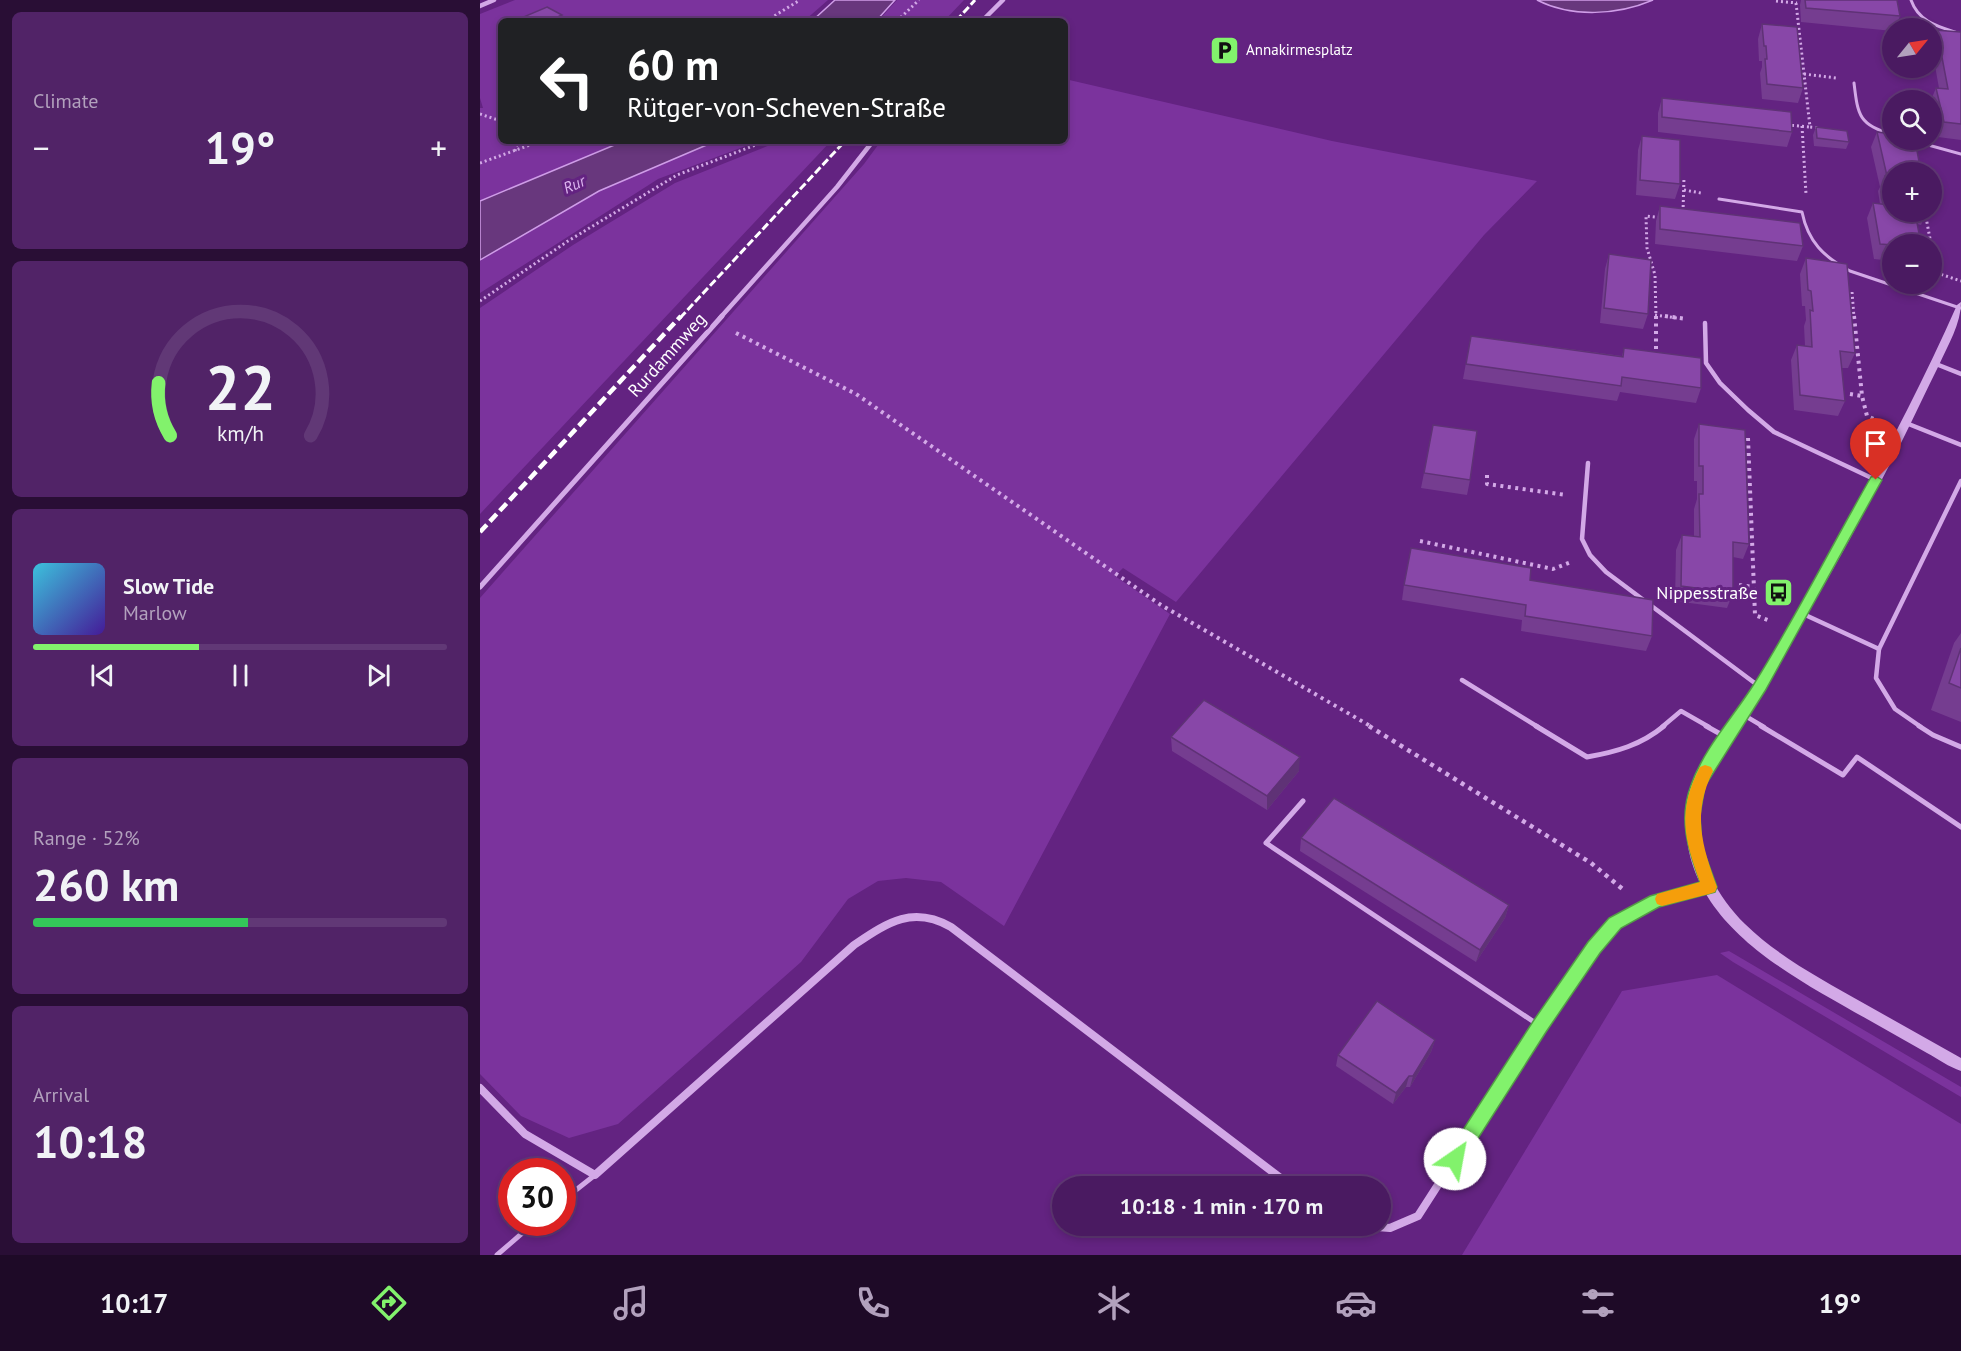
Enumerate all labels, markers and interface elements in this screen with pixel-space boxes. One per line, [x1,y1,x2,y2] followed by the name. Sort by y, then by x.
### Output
[1882,18,1942,78] north arrow
[1882,18,1942,294] map controls
[1209,34,1241,66] parking icon: Annakirmesplatz
[627,37,719,92] text: 60 m
[1246,40,1353,59] place label: Annakirmesplatz
[528,42,606,120] icon: left
[33,88,99,114] text: Climate
[627,90,946,124] text: Rütger-von-Scheven-Straße
[1882,90,1942,150] button: search
[205,118,275,176] text: 19°
[33,126,50,169] text: −
[430,126,447,169] text: +
[1882,162,1942,222] button: +
[560,170,590,198] water label: Rur
[1882,234,1942,294] button: −
[623,308,711,402] street label: Rurdammweg
[205,346,275,427] text: 22
[1850,418,1901,480] pin
[216,419,263,447] text: km/h
[1859,427,1892,460] icon: arrive
[123,572,214,600] text: Slow Tide
[1763,577,1795,609] bus stop icon: Nippesstraße
[1656,581,1758,604] place label: Nippesstraße
[123,600,187,626] text: Marlow
[86,659,119,692] icon: previous
[224,659,257,692] icon: pause
[362,659,395,692] icon: next
[33,825,140,851] text: Range · 52%
[33,855,179,913] text: 260 km
[33,1082,89,1108] text: Arrival
[33,1112,147,1170] text: 10:18
[1423,1127,1487,1191] position arrow
[498,1158,576,1236] speed limit sign: 30
[1120,1192,1323,1220] text: 10:18 · 1 min · 170 m
[368,1282,410,1324] icon: directions
[610,1282,652,1324] icon: music
[852,1282,894,1324] icon: phone
[1093,1282,1135,1324] icon: climate
[1335,1282,1377,1324] icon: car
[1577,1282,1619,1324] icon: filters
[100,1286,168,1320] text: 10:17
[1819,1286,1861,1320] text: 19°

